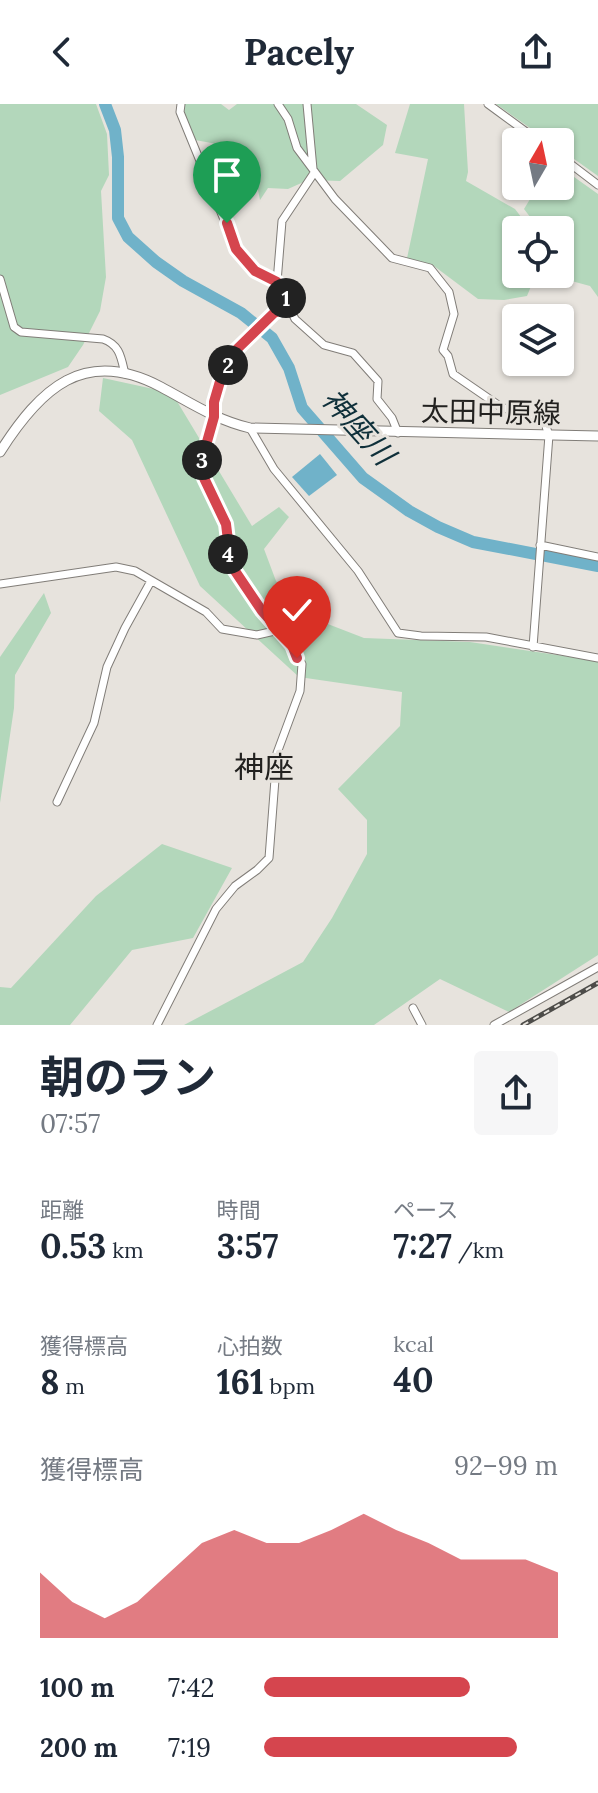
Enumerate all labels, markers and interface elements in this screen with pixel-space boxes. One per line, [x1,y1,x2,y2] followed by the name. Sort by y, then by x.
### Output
[244,29,354,75] text: Pacely
[40,30,84,74] icon: back
[514,30,558,74] icon: share
[502,128,574,200] north arrow
[502,128,574,376] map controls
[193,141,261,223] pin
[205,153,249,197] icon: arrive
[502,216,574,288] button: locate
[266,278,306,318] pin: 1
[282,284,290,312] text: 1
[502,304,574,376] button: layers
[208,345,248,385] pin: 2
[222,351,234,379] text: 2
[315,380,405,475] water label: 神座川
[421,393,561,431] street label: 太田中原線
[182,440,222,480] pin: 3
[196,446,208,474] text: 3
[208,534,248,574] pin: 4
[222,540,234,568] text: 4
[263,576,331,658] pin
[275,588,319,632] icon: check
[234,748,294,786] district label: 神座
[40,1049,216,1105] text: 朝のラン
[474,1051,558,1135] button: share
[40,1107,100,1140] text: 07:57
[40,1196,84,1224] text: 距離
[217,1196,261,1224] text: 時間
[393,1196,458,1224] text: ペース
[40,1224,106,1267] text: 0.53
[217,1224,279,1267] text: 3:57
[393,1224,452,1267] text: 7:27
[106,1236,144,1264] text: km
[452,1236,504,1264] text: /km
[393,1330,434,1358] text: kcal
[40,1332,128,1360] text: 獲得標高
[217,1332,283,1360] text: 心拍数
[393,1358,434,1401] text: 40
[40,1360,59,1403] text: 8
[217,1360,264,1403] text: 161
[59,1372,85,1400] text: m
[264,1372,315,1400] text: bpm
[454,1449,558,1482] text: 92–99 m
[40,1453,144,1486] text: 獲得標高
[40,1671,114,1704] text: 100 m
[168,1671,215,1704] text: 7:42
[40,1731,118,1764] text: 200 m
[168,1731,211,1764] text: 7:19

